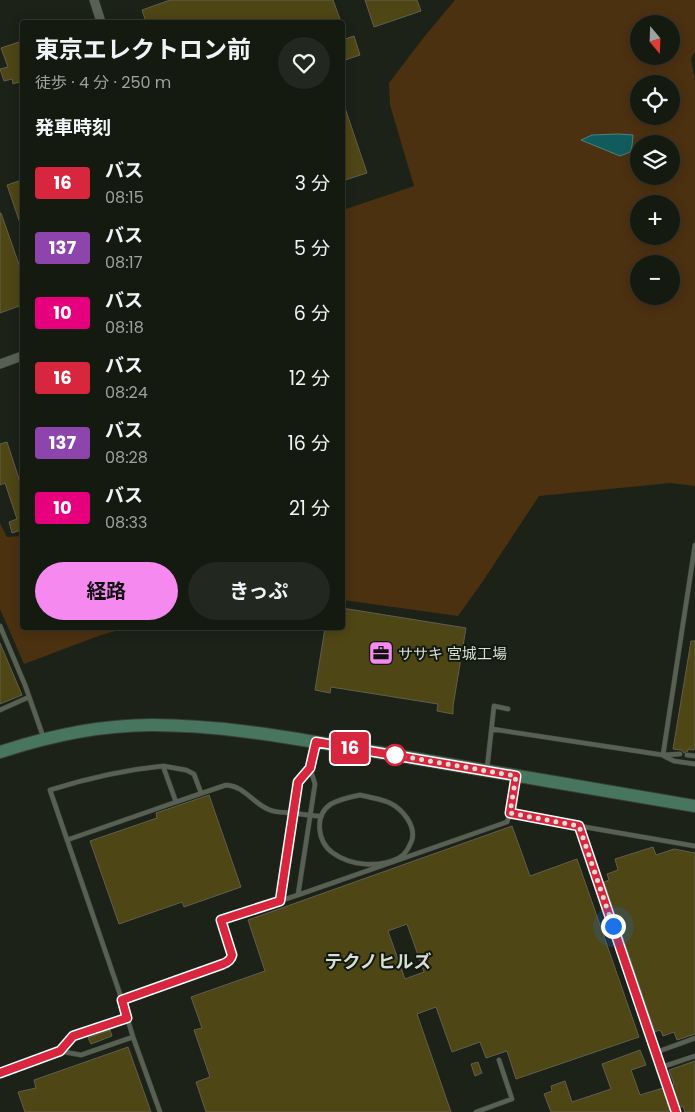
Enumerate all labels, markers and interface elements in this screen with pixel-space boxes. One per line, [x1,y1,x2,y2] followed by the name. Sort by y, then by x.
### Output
[630,15,680,65] north arrow
[630,15,680,305] map controls
[35,33,251,66] text: 東京エレクトロン前
[278,37,330,89] button: heart
[35,71,171,94] text: 徒歩 · 4 分 · 250 m
[630,75,680,125] button: locate
[35,114,111,141] text: 発車時刻
[630,135,680,185] button: layers
[105,157,143,184] text: バス
[53,170,72,195] text: 16
[295,170,330,197] text: 3 分
[105,186,144,209] text: 08:15
[630,195,680,245] button: +
[105,222,143,249] text: バス
[49,235,76,260] text: 137
[294,235,330,262] text: 5 分
[105,251,142,274] text: 08:17
[630,255,680,305] button: −
[105,287,143,314] text: バス
[53,300,72,325] text: 10
[294,300,330,327] text: 6 分
[105,316,144,339] text: 08:18
[105,352,143,379] text: バス
[53,365,72,390] text: 16
[289,365,330,392] text: 12 分
[105,381,148,404] text: 08:24
[105,417,143,444] text: バス
[49,430,76,455] text: 137
[288,430,330,457] text: 16 分
[105,446,148,469] text: 08:28
[105,482,143,509] text: バス
[53,495,72,520] text: 10
[289,495,330,522] text: 21 分
[105,511,147,534] text: 08:33
[35,562,178,620] button: 経路
[188,562,330,620] button: きっぷ
[368,640,394,666] office icon: ササキ 宮城工場
[398,643,507,664] place label: ササキ 宮城工場
[328,732,372,764] line badge: 16
[341,735,359,760] text: 16
[384,744,406,766] unlabelled marker
[601,914,626,939] your location
[325,949,431,974] district label: テクノヒルズ

